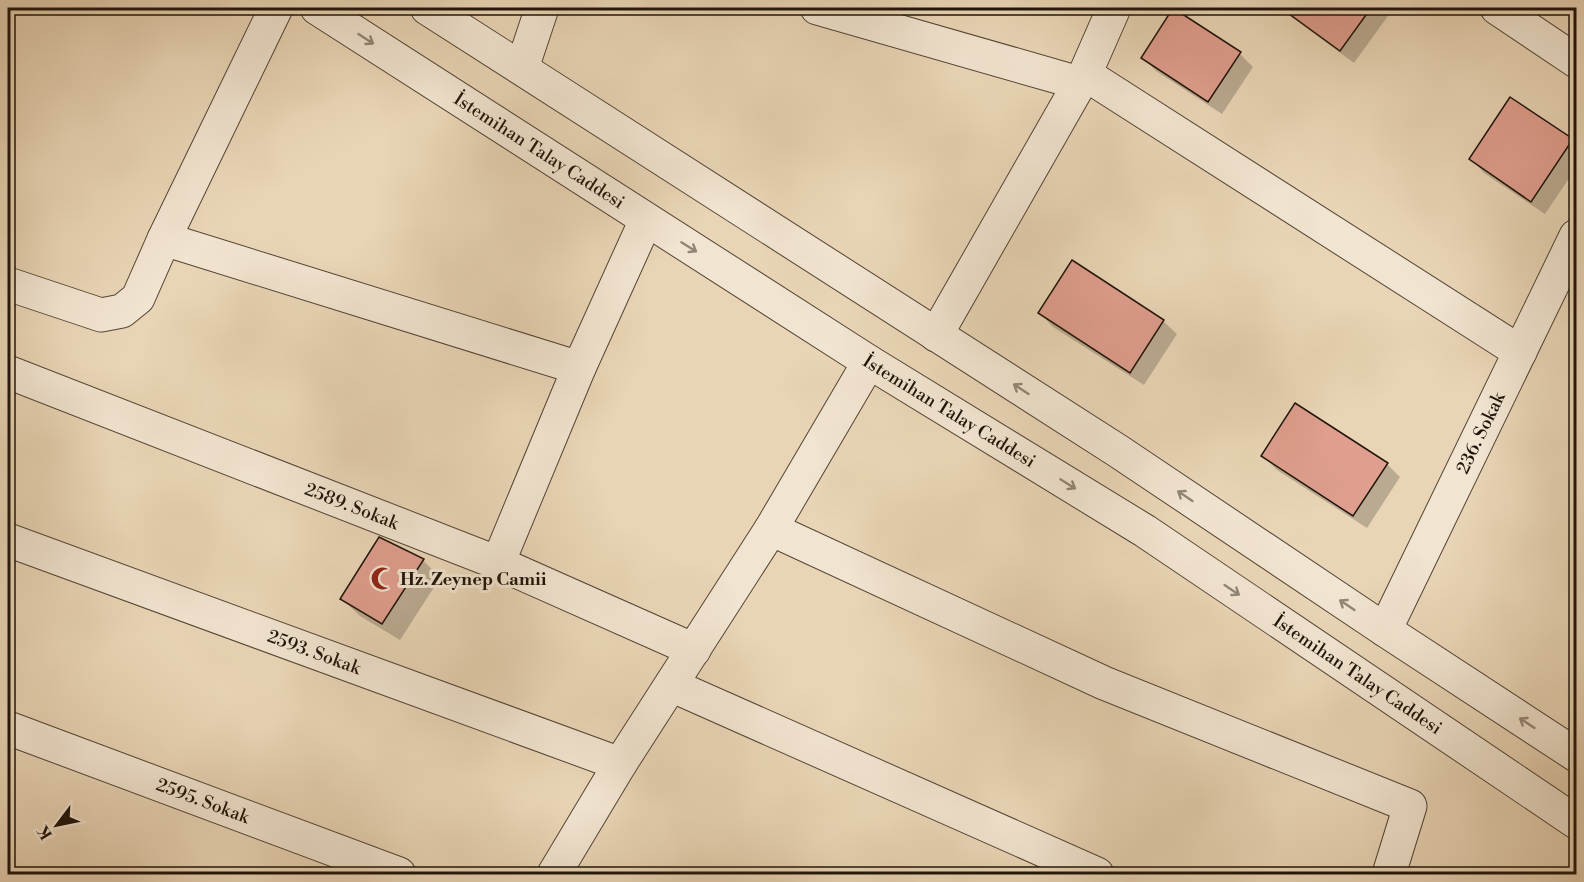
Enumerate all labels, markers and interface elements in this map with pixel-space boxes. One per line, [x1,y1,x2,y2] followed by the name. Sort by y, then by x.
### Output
[357,34,374,46] one-way arrow
[449,88,629,214] street label: İstemihan Talay Caddesi
[680,242,697,254] one-way arrow
[858,350,1040,473] street label: İstemihan Talay Caddesi
[1013,383,1030,396] one-way arrow
[1451,387,1511,478] street label: 236. Sokak
[301,478,403,536] street label: 2589. Sokak
[1059,479,1076,491] one-way arrow
[1177,490,1193,502] one-way arrow
[369,566,395,592] mosque icon: Hz. Zeynep Camii
[400,568,547,591] place label: Hz. Zeynep Camii
[1223,584,1240,596] one-way arrow
[1338,598,1355,611] one-way arrow
[1269,610,1446,740] street label: İstemihan Talay Caddesi
[264,625,365,681] street label: 2593. Sokak
[1520,717,1536,729] one-way arrow
[153,773,254,830] street label: 2595. Sokak
[27,795,87,855] north arrow
[33,821,57,843] text: K

